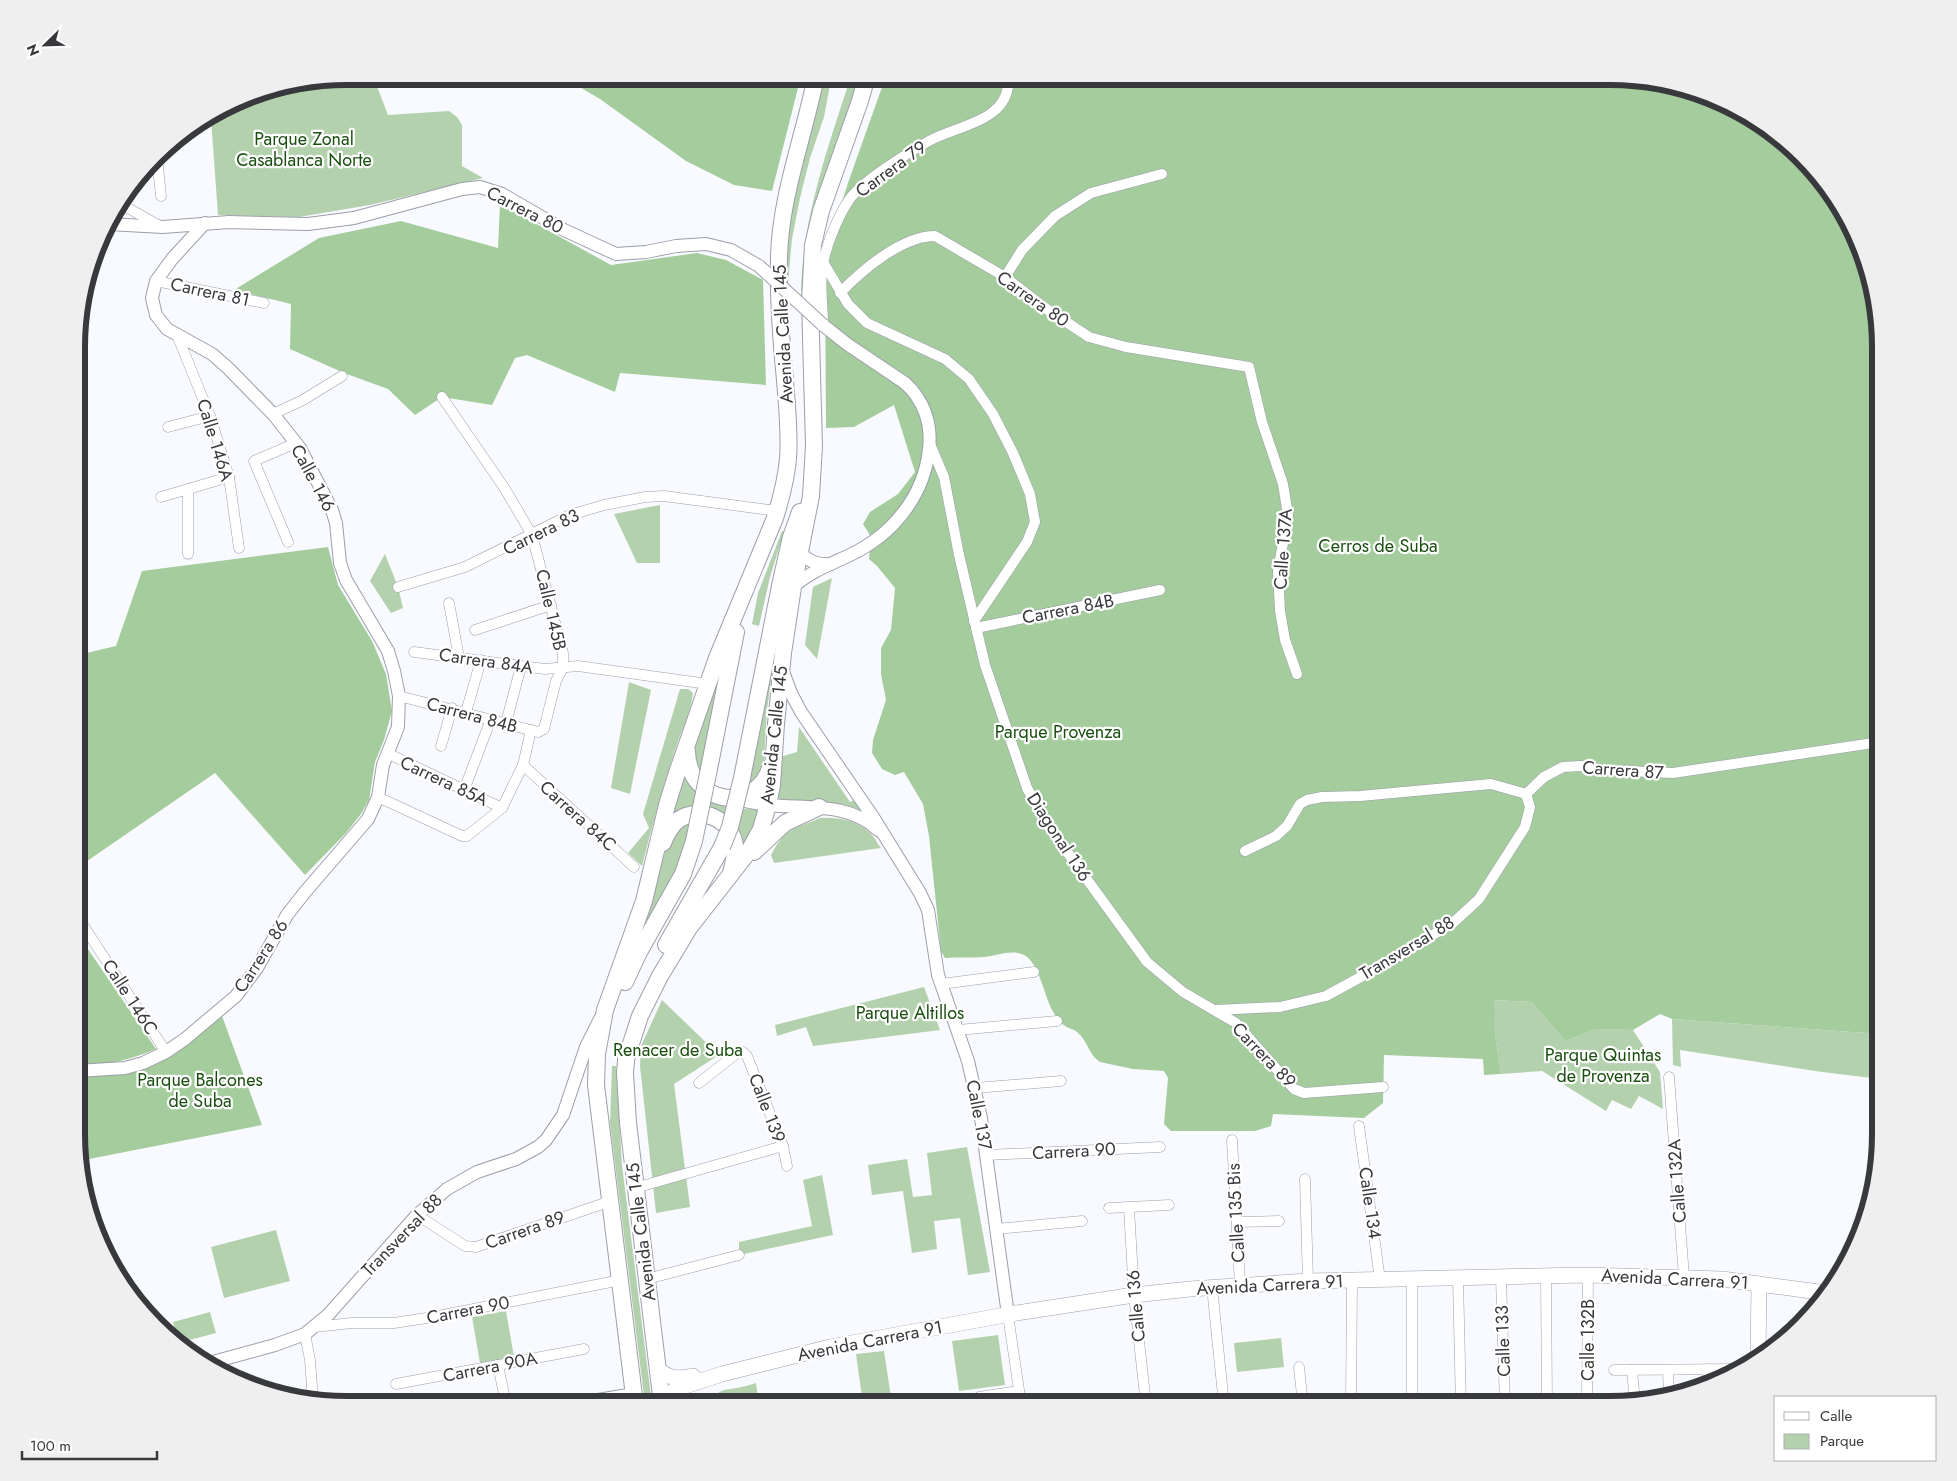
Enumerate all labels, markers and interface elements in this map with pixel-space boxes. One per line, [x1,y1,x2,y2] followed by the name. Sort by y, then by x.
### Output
[20,20,70,70] north arrow
[22,41,44,59] text: N
[236,126,372,173] park label: Parque Zonal Casablanca Norte
[850,134,932,204] street label: Carrera 79
[482,180,568,241] street label: Carrera 80
[766,264,800,404] street label: Avenida Calle 145
[991,264,1075,334] street label: Carrera 80
[168,271,252,313] street label: Carrera 81
[190,396,240,484] street label: Calle 146A
[284,440,342,516] street label: Calle 146
[498,502,584,562] street label: Carrera 83
[1267,508,1299,590] street label: Calle 137A
[1318,533,1438,559] park label: Cerros de Suba
[529,567,573,653] street label: Calle 145B
[1020,587,1116,631] street label: Carrera 84B
[437,642,535,680] street label: Carrera 84A
[754,665,794,805] street label: Avenida Calle 145
[424,690,520,740] street label: Carrera 84B
[995,719,1121,745] park label: Parque Provenza
[396,749,492,813] street label: Carrera 85A
[1581,754,1665,786] street label: Carrera 87
[534,774,622,858] street label: Carrera 84C
[1020,787,1098,887] street label: Diagonal 136
[1355,909,1459,987] street label: Transversal 88
[228,914,294,998] street label: Carrera 86
[96,954,164,1040] street label: Calle 146C
[856,1000,964,1026] park label: Parque Altillos
[1226,1016,1302,1094] street label: Carrera 89
[613,1037,743,1063] park label: Renacer de Suba
[1545,1042,1661,1089] park label: Parque Quintas de Provenza
[137,1067,263,1114] park label: Parque Balcones de Suba
[742,1070,792,1146] street label: Calle 139
[959,1078,999,1153] street label: Calle 137
[1032,1136,1117,1166] street label: Carrera 90
[1661,1138,1693,1224] street label: Calle 132A
[620,1161,662,1303] street label: Avenida Calle 145
[1220,1163,1252,1263] street label: Calle 135 Bis
[1352,1165,1388,1241] street label: Calle 134
[356,1188,448,1282] street label: Transversal 88
[482,1204,568,1256] street label: Carrera 89
[1601,1262,1749,1296] street label: Avenida Carrera 91
[1196,1268,1344,1302] street label: Avenida Carrera 91
[1120,1269,1152,1343] street label: Calle 136
[424,1289,512,1331] street label: Carrera 90
[1575,1299,1601,1381] street label: Calle 132B
[1489,1305,1517,1377] street label: Calle 133
[795,1314,945,1368] street label: Avenida Carrera 91
[441,1345,540,1389] street label: Carrera 90A
[1774,1396,1937,1461] legend
[1820,1405,1852,1427] text: Calle
[22,1428,158,1460] scale bar
[1820,1430,1864,1452] text: Parque
[30,1435,71,1457] text: 100 m

